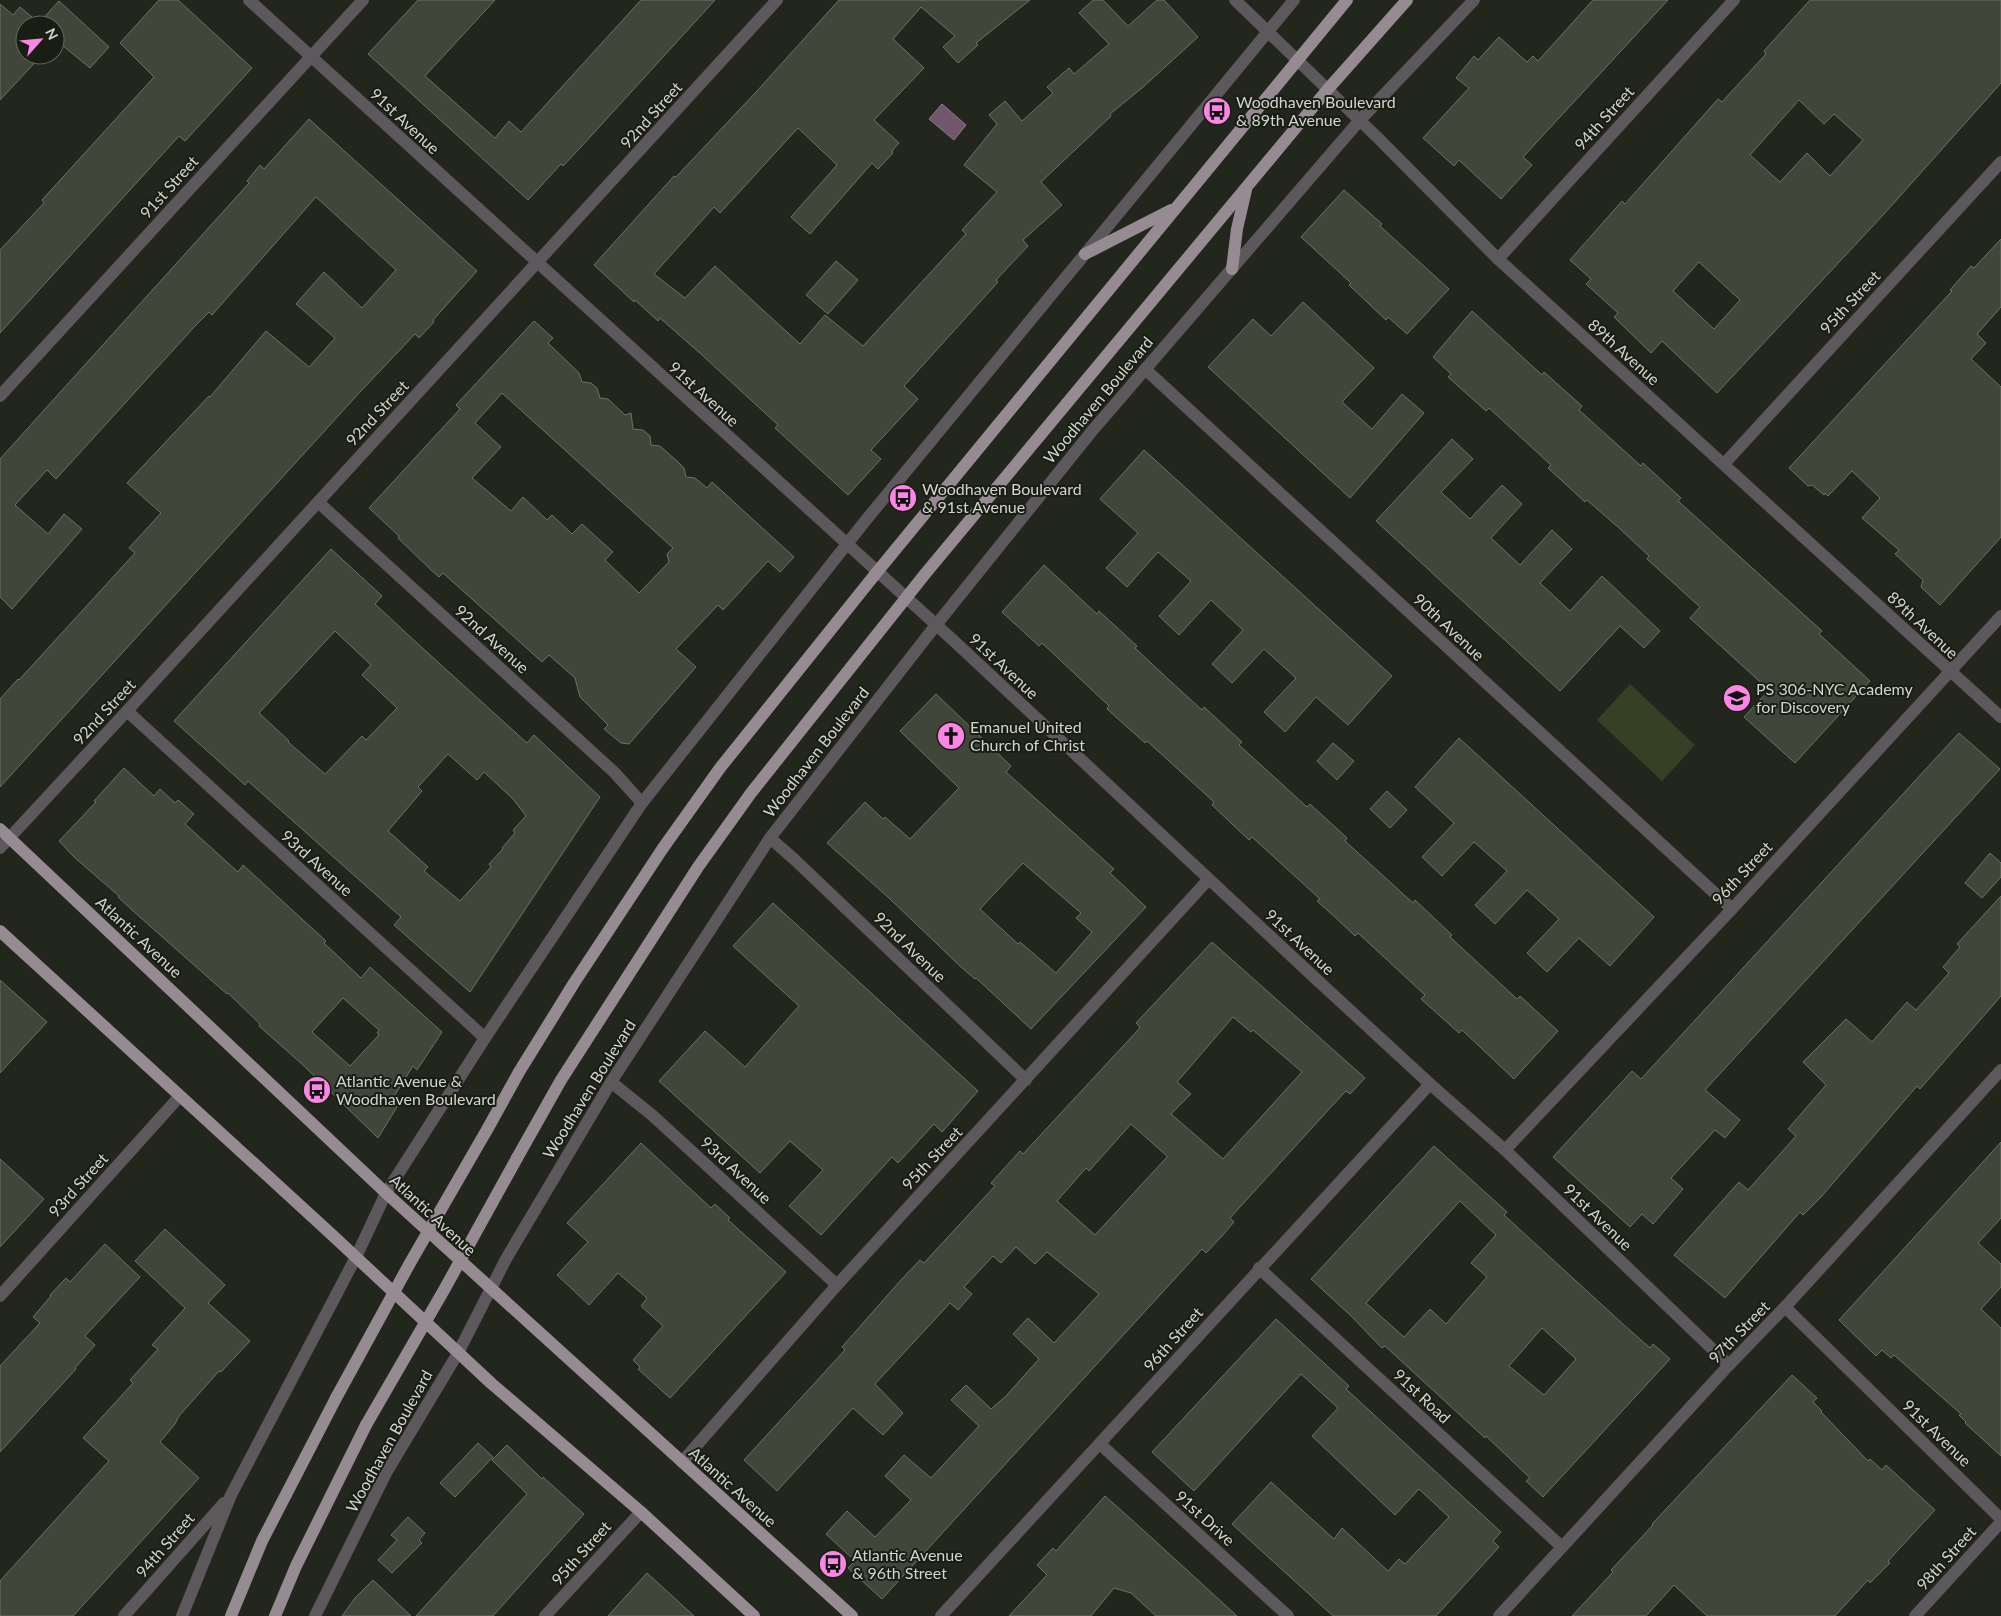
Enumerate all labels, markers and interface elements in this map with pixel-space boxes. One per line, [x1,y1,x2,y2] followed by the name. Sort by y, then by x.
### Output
[15,15,65,65] north arrow
[42,25,62,43] text: N
[616,77,686,152] street label: 92nd Street
[1570,82,1637,154] street label: 94th Street
[367,84,444,158] street label: 91st Avenue
[1236,92,1396,129] place label: Woodhaven Boulevard & 89th Avenue
[1202,96,1232,126] bus stop icon: Woodhaven Boulevard & 89th Avenue
[136,151,202,222] street label: 91st Street
[1816,266,1884,337] street label: 95th Street
[1585,315,1664,389] street label: 89th Avenue
[1039,332,1156,467] street label: Woodhaven Boulevard
[665,357,743,430] street label: 91st Avenue
[341,376,412,449] street label: 92nd Street
[922,479,1082,516] place label: Woodhaven Boulevard & 91st Avenue
[888,483,918,513] bus stop icon: Woodhaven Boulevard & 91st Avenue
[1884,587,1963,662] street label: 89th Avenue
[1410,589,1489,664] street label: 90th Avenue
[451,600,533,677] street label: 92nd Avenue
[966,629,1043,703] street label: 91st Avenue
[68,675,139,748] street label: 92nd Street
[1756,679,1914,716] place label: PS 306-NYC Academy for Discovery
[759,683,872,820] street label: Woodhaven Boulevard
[1722,683,1752,713] school or university icon: PS 306-NYC Academy for Discovery
[970,717,1085,754] place label: Emanuel United Church of Christ
[936,721,966,751] church icon: Emanuel United Church of Christ
[278,826,357,900] street label: 93rd Avenue
[1708,837,1776,908] street label: 96th Street
[92,892,186,981] street label: Atlantic Avenue
[1262,905,1339,979] street label: 91st Avenue
[870,908,950,986] street label: 92nd Avenue
[538,1016,639,1162] street label: Woodhaven Boulevard
[336,1071,496,1108] place label: Atlantic Avenue & Woodhaven Boulevard
[302,1075,332,1105] bus stop icon: Atlantic Avenue & Woodhaven Boulevard
[898,1122,966,1193] street label: 95th Street
[697,1132,776,1207] street label: 93rd Avenue
[44,1149,111,1220] street label: 93rd Street
[386,1170,480,1259] street label: Atlantic Avenue
[1560,1179,1637,1254] street label: 91st Avenue
[1704,1296,1773,1367] street label: 97th Street
[1139,1303,1206,1375] street label: 96th Street
[1390,1365,1455,1427] street label: 91st Road
[342,1366,436,1515] street label: Woodhaven Boulevard
[1899,1395,1976,1470] street label: 91st Avenue
[686,1443,781,1531] street label: Atlantic Avenue
[1172,1486,1239,1549] street label: 91st Drive
[131,1508,198,1581] street label: 94th Street
[547,1517,614,1589] street label: 95th Street
[1912,1522,1979,1594] street label: 98th Street
[852,1545,963,1582] place label: Atlantic Avenue & 96th Street
[818,1549,848,1579] bus stop icon: Atlantic Avenue & 96th Street

